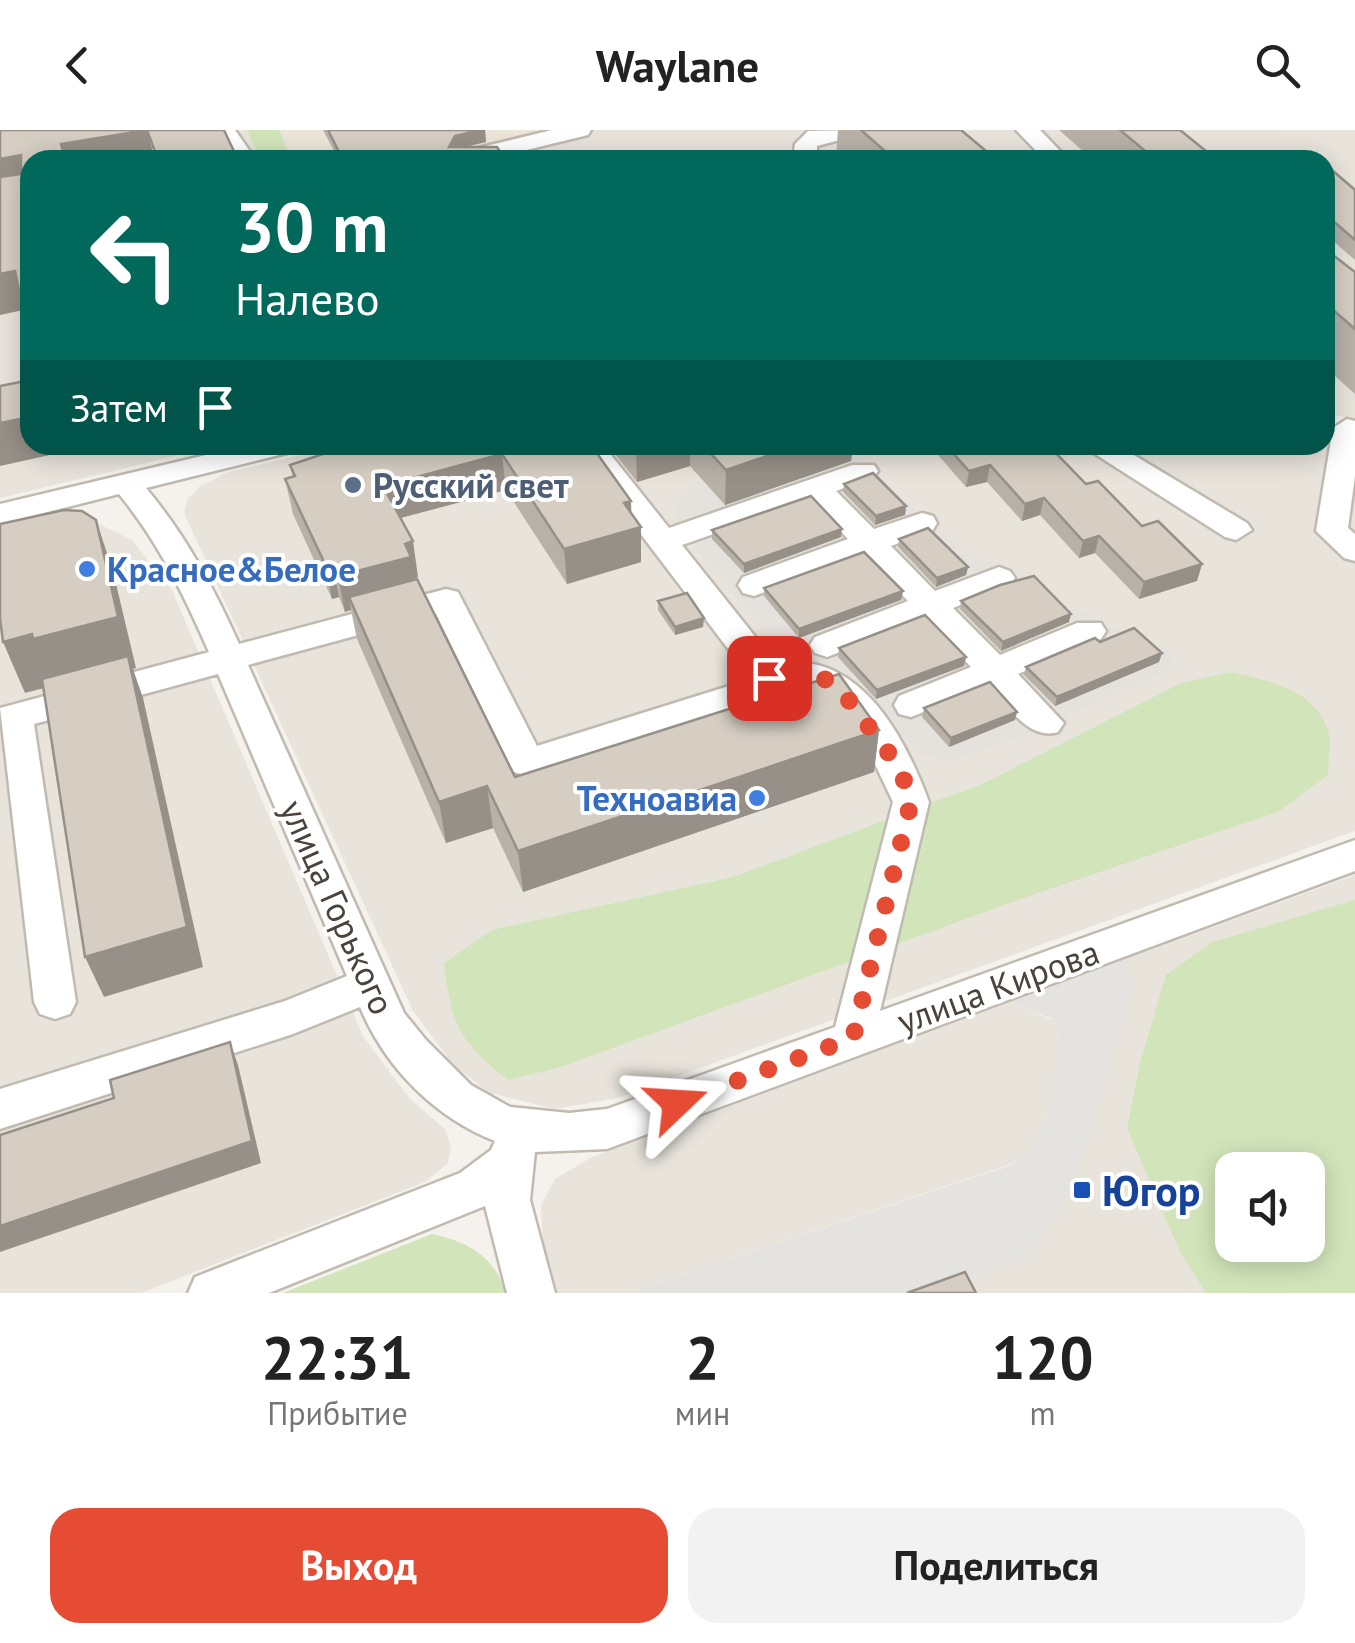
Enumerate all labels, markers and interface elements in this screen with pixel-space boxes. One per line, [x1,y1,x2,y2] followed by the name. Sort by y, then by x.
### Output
[596,36,759,94] text: Waylane
[50,38,105,93] icon: back
[1250,38,1305,93] icon: search
[235,181,388,271] text: 30 m
[70,190,200,320] icon: left
[235,269,380,327] text: Налево
[188,380,243,435] icon: arrive
[70,383,168,432] text: Затем
[373,462,569,508] place label: Русский свет
[342,474,364,496] marker: Русский свет
[107,546,356,592] place label: Красное&Белое
[76,558,98,580] marker: Красное&Белое
[727,636,812,721] pin
[742,651,797,706] icon: arrive
[577,775,737,821] place label: Техноавиа
[746,787,768,809] marker: Техноавиа
[270,792,406,1022] street label: улица Горького
[891,928,1105,1044] street label: улица Кирова
[625,1051,729,1155] position arrow
[1215,1152,1325,1262] map controls
[1215,1152,1325,1262] button: sound
[1102,1163,1200,1218] place label: Югор
[1071,1179,1093,1201] marker: Югор
[261,1318,414,1396] text: 22:31
[686,1318,720,1396] text: 2
[992,1318,1094,1396] text: 120
[267,1392,408,1434] text: Прибытие
[675,1392,730,1434] text: мин
[1030,1392,1056,1434] text: m
[50,1508,668,1623] button: Выход
[688,1508,1305,1623] button: Поделиться

